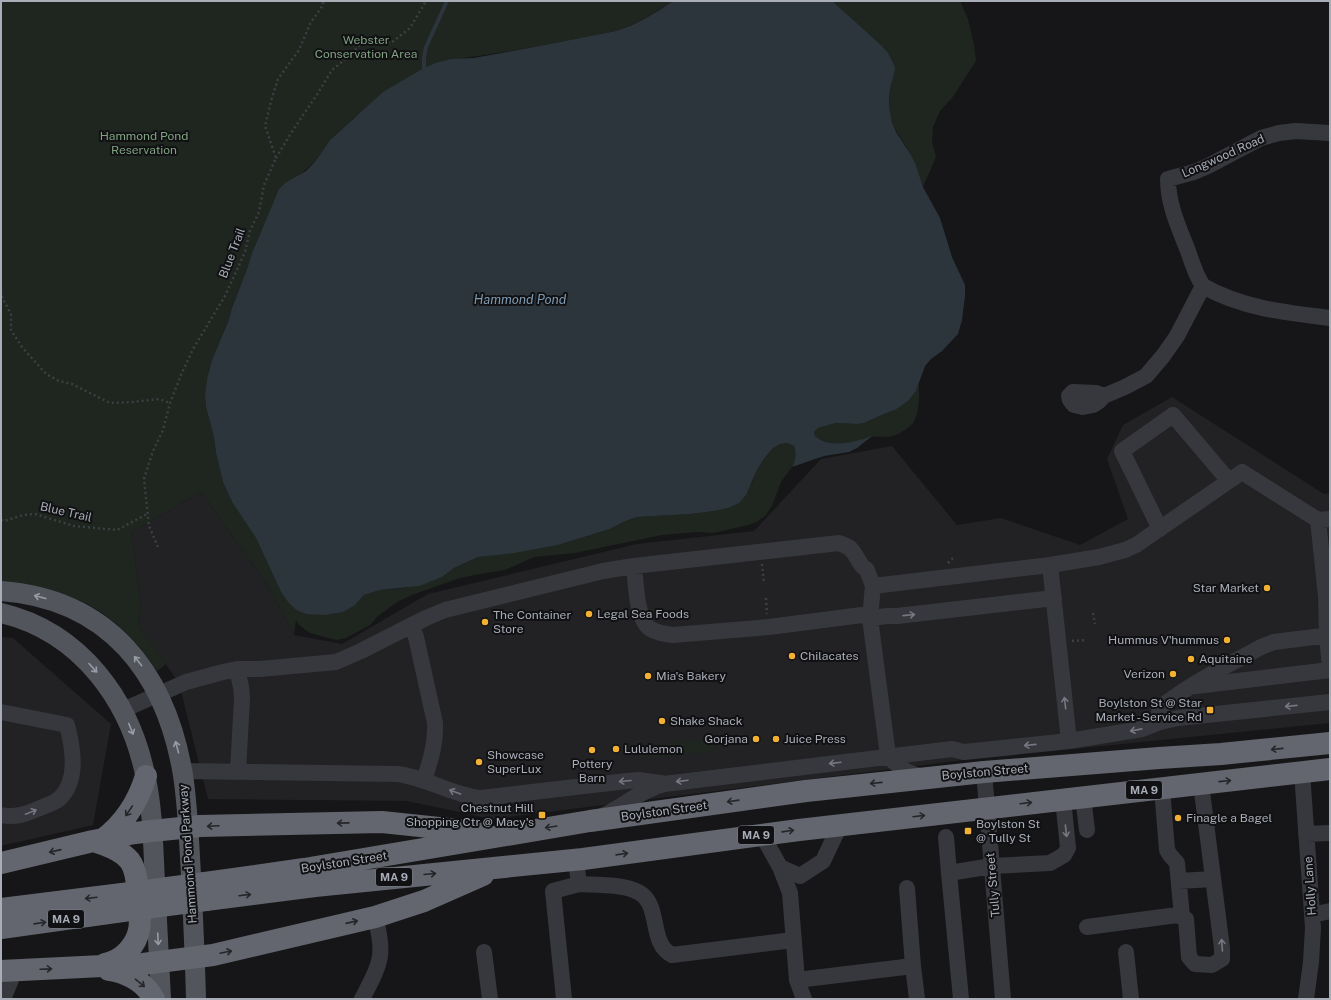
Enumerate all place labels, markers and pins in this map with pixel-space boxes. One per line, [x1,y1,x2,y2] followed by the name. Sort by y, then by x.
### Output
[1193,581,1259,595] place label: Star Market
[1262,583,1272,593] marker: Star Market
[597,607,689,621] place label: Legal Sea Foods
[493,608,571,636] place label: The Container Store
[584,609,594,619] marker: Legal Sea Foods
[480,617,490,627] marker: The Container Store
[1108,633,1219,647] place label: Hummus V'hummus
[1222,635,1232,645] marker: Hummus V'hummus
[800,649,859,663] place label: Chilacates
[787,651,797,661] marker: Chilacates
[1199,652,1253,666] place label: Aquitaine
[1186,654,1196,664] marker: Aquitaine
[1124,667,1165,681] place label: Verizon
[656,669,726,683] place label: Mia's Bakery
[1168,669,1178,679] marker: Verizon
[643,671,653,681] marker: Mia's Bakery
[1095,696,1202,724] place label: Boylston St @ Star Market - Service Rd
[1205,705,1215,715] marker: Boylston St @ Star Market - Service Rd
[670,714,743,728] place label: Shake Shack
[657,716,667,726] marker: Shake Shack
[704,732,748,746] place label: Gorjana
[784,732,846,746] place label: Juice Press
[751,734,761,744] marker: Gorjana
[771,734,781,744] marker: Juice Press
[624,742,683,756] place label: Lululemon
[611,744,621,754] marker: Lululemon
[587,745,597,755] marker: Pottery Barn
[487,748,544,776] place label: Showcase SuperLux
[474,757,484,767] marker: Showcase SuperLux
[572,757,613,785] place label: Pottery Barn
[406,801,534,829] place label: Chestnut Hill Shopping Ctr @ Macy's
[537,810,547,820] marker: Chestnut Hill Shopping Ctr @ Macy's
[1186,811,1272,825] place label: Finagle a Bagel
[1173,813,1183,823] marker: Finagle a Bagel
[976,817,1041,845] place label: Boylston St @ Tully St
[963,826,973,836] marker: Boylston St @ Tully St

